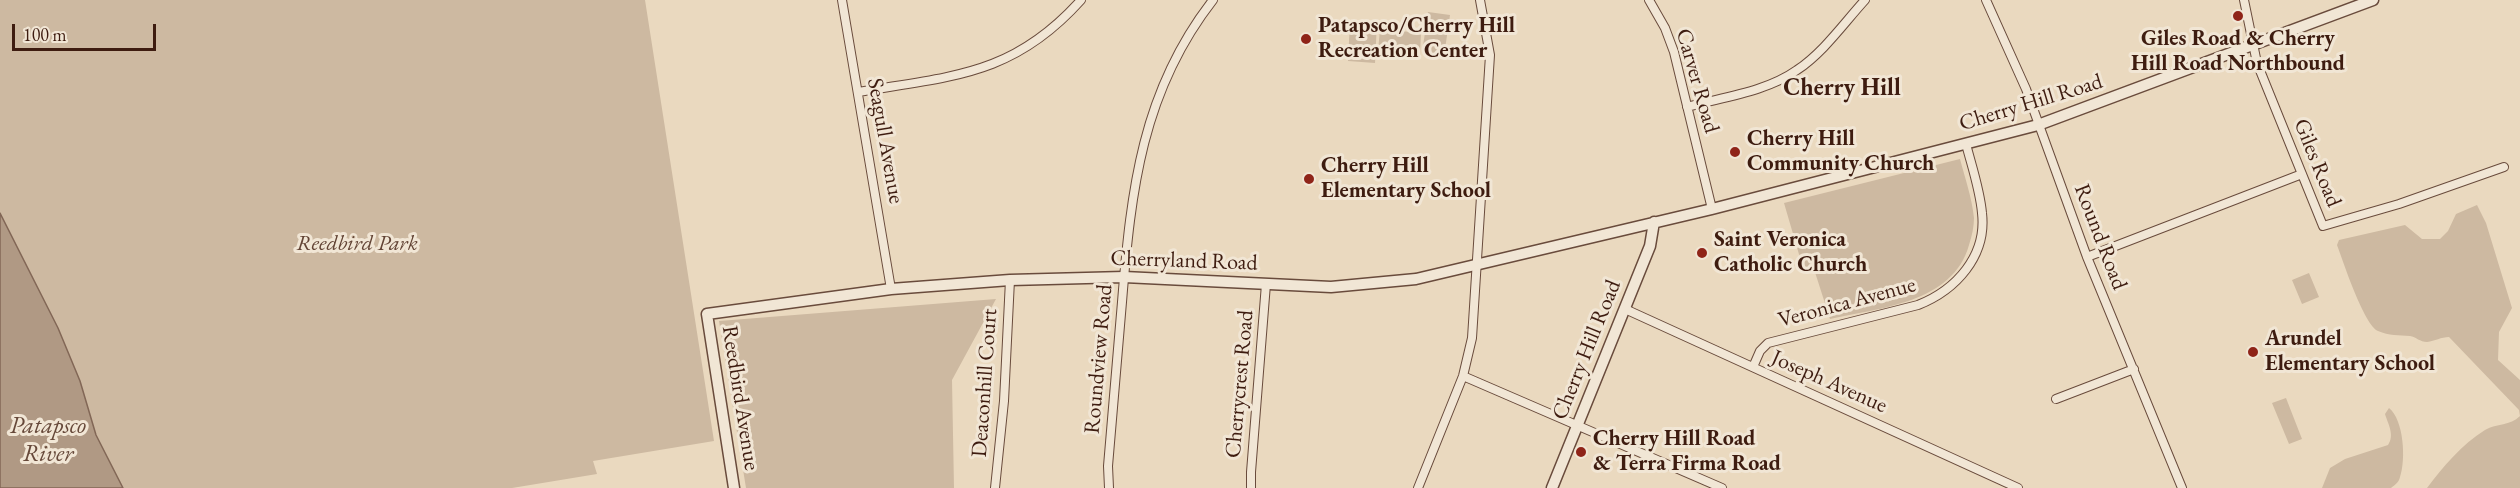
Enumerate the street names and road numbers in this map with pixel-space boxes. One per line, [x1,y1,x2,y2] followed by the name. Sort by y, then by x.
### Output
[1670,26,1724,136] street label: Carver Road
[1956,69,2106,137] street label: Cherry Hill Road
[861,76,909,206] street label: Seagull Avenue
[2287,115,2347,211] street label: Giles Road
[2068,180,2132,294] street label: Round Road
[1110,245,1258,277] street label: Cherryland Road
[1775,272,1919,334] street label: Veronica Avenue
[1547,276,1627,424] street label: Cherry Hill Road
[1079,283,1119,435] street label: Roundview Road
[967,308,1003,458] street label: Deaconhill Court
[1220,309,1260,459] street label: Cherrycrest Road
[716,324,764,472] street label: Reedbird Avenue
[1767,345,1891,419] street label: Joseph Avenue

